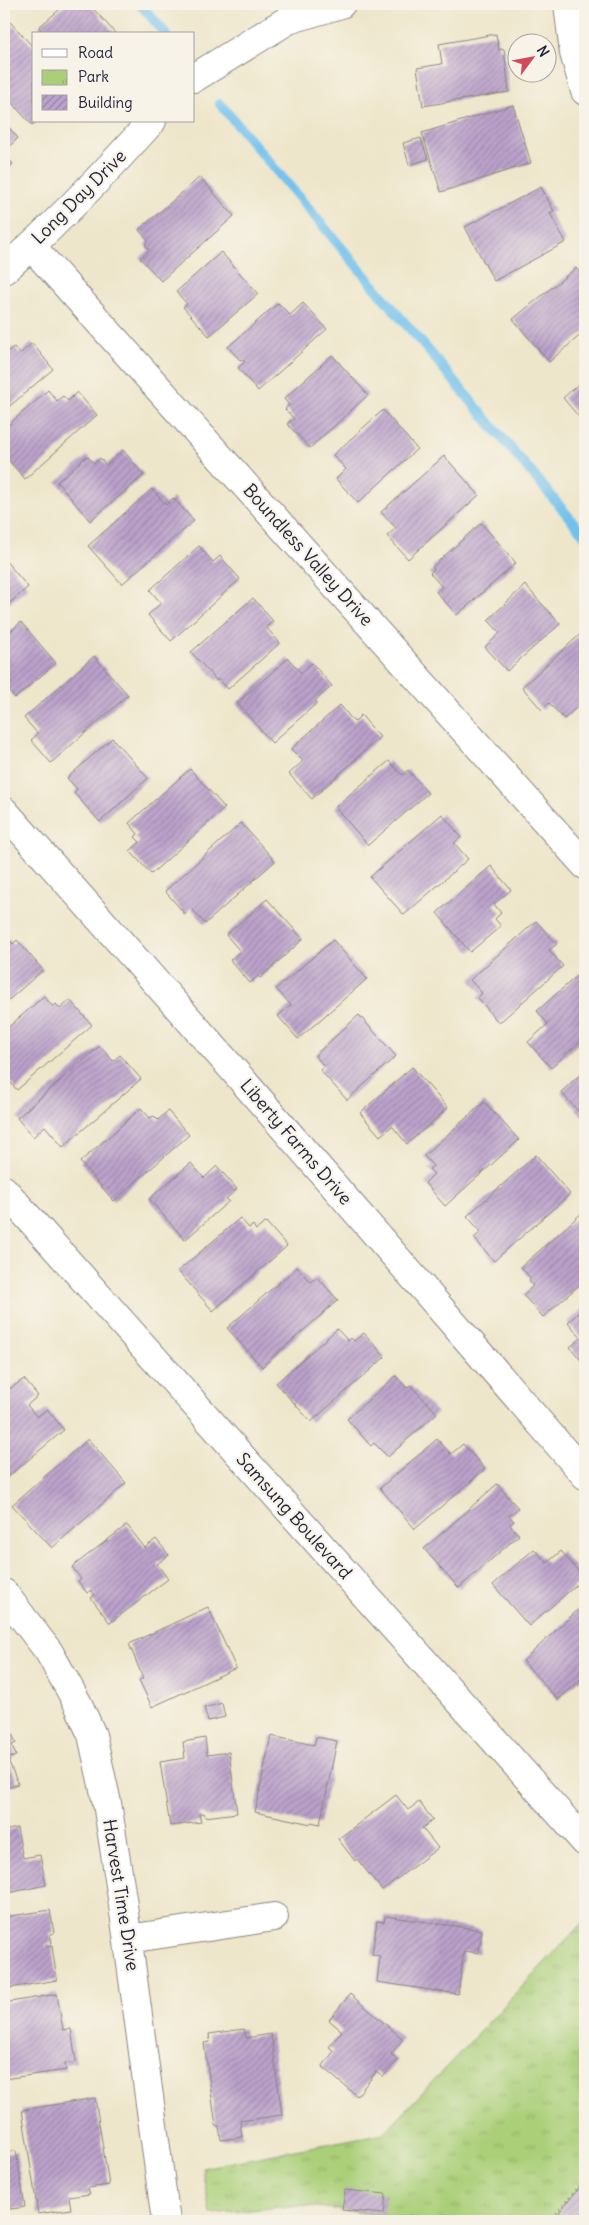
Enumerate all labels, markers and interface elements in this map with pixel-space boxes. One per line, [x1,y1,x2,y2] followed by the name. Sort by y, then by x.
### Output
[32,32,195,122] legend
[506,32,556,82] north arrow
[533,42,553,60] text: N
[78,43,113,62] text: Road
[78,67,109,86] text: Park
[78,93,133,112] text: Building
[27,145,131,249] street label: Long Day Drive
[238,479,378,631] street label: Boundless Valley Drive
[235,1074,357,1209] street label: Liberty Farms Drive
[232,1448,358,1584] street label: Samsung Boulevard
[98,1817,145,1972] street label: Harvest Time Drive

